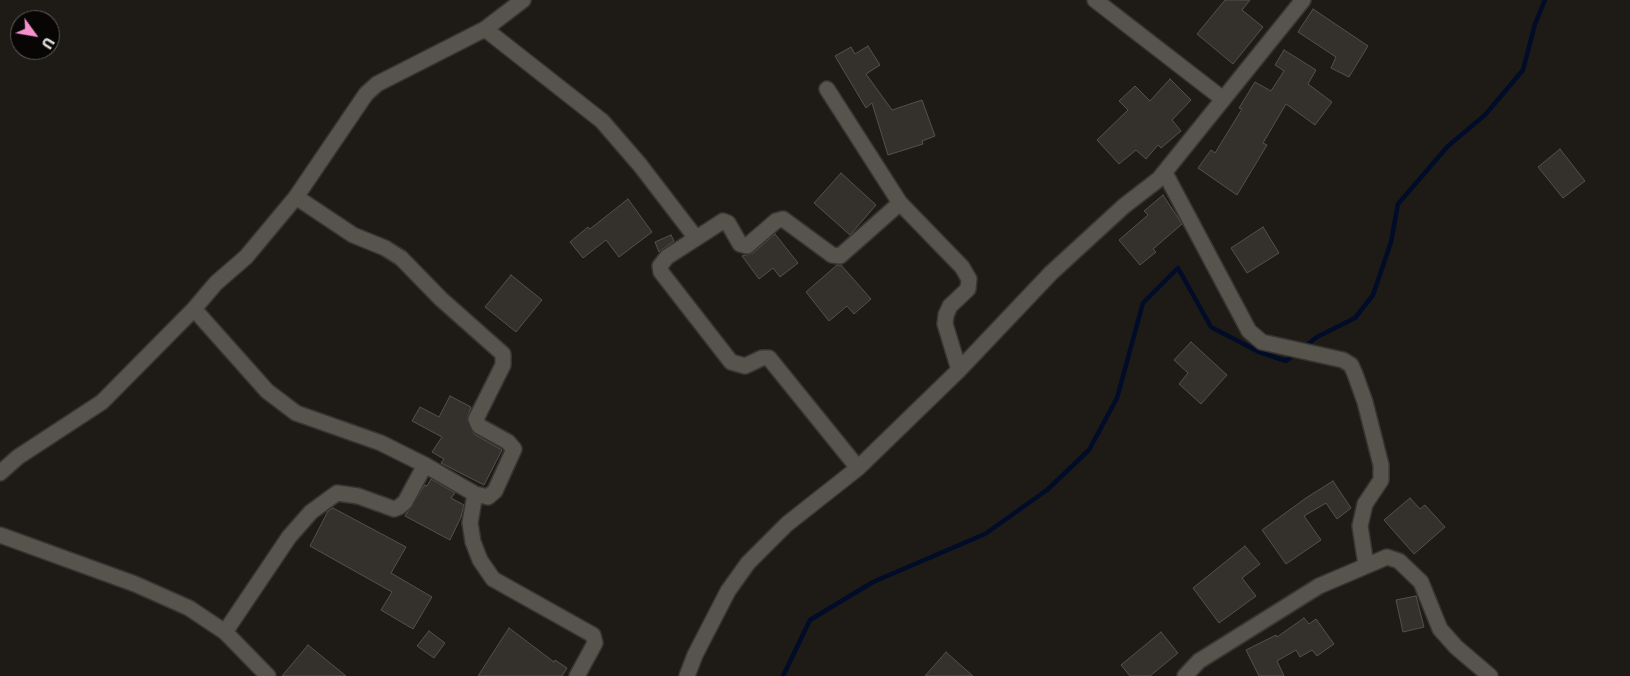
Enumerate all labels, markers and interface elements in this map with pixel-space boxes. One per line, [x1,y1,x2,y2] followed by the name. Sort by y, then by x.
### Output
[10,10,60,60] north arrow
[37,34,57,51] text: U

